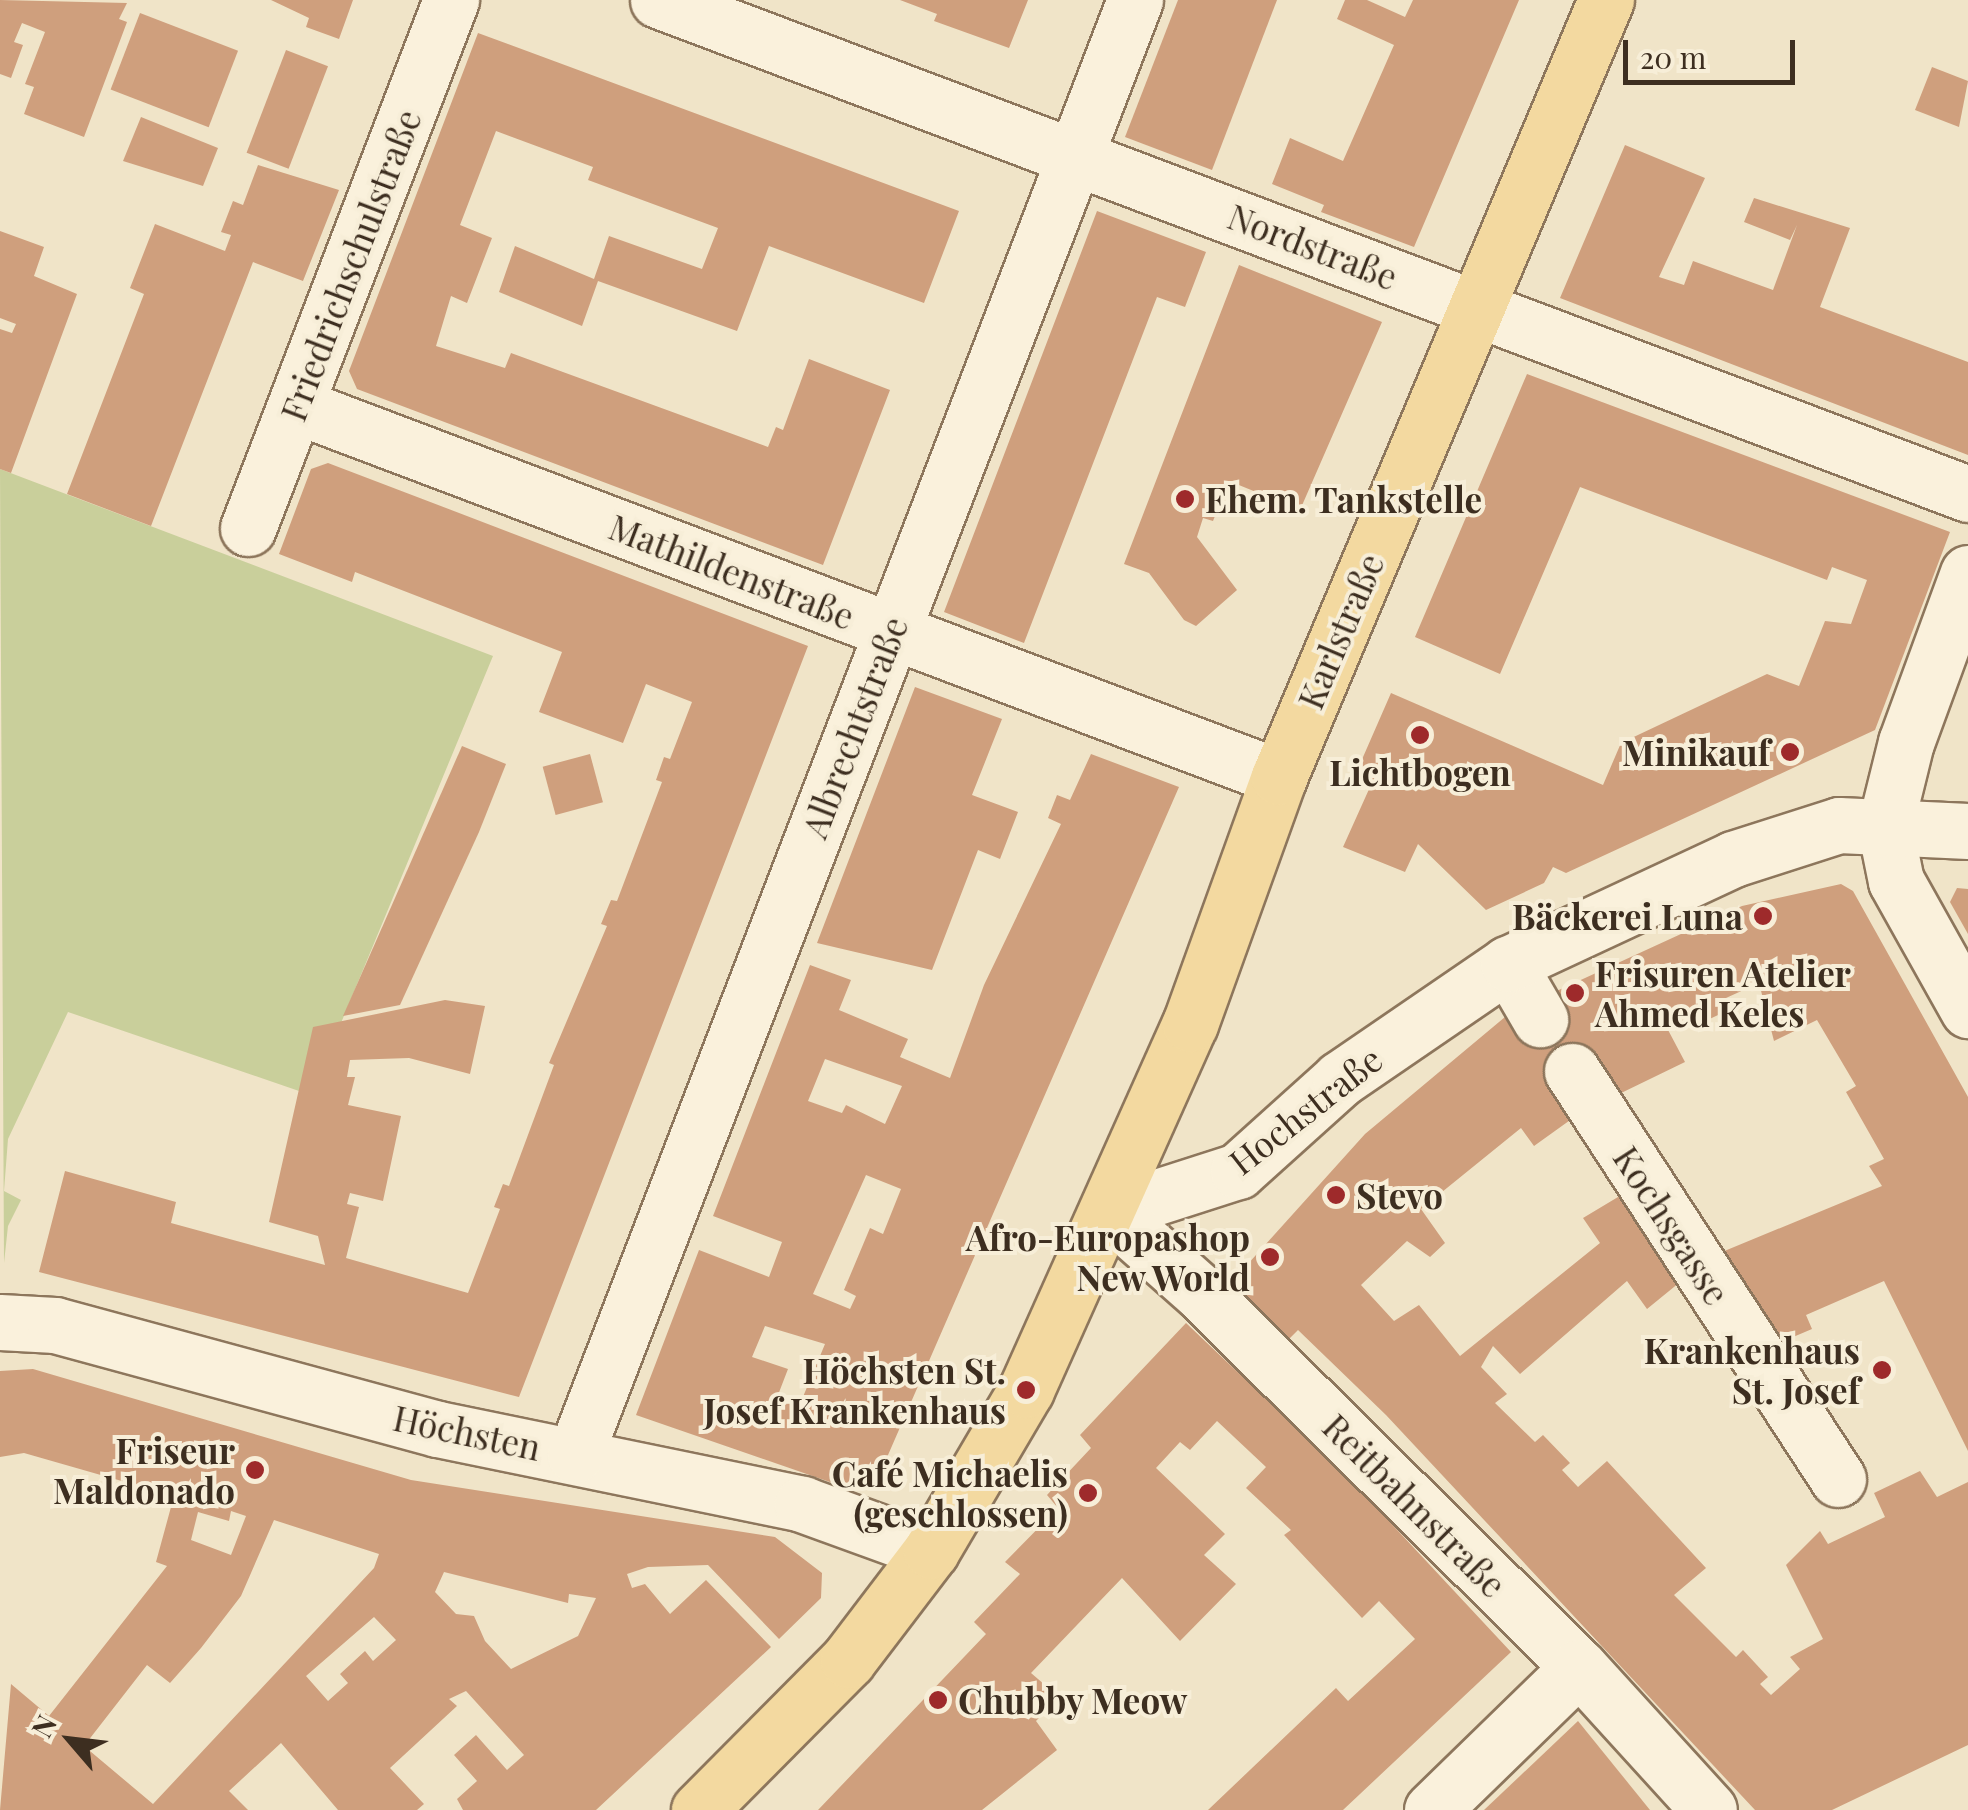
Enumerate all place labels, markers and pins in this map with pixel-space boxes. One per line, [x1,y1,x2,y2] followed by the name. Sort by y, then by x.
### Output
[1205,478,1483,520] place label: Ehem. Tankstelle
[1174,488,1196,510] marker: Ehem. Tankstelle
[1409,724,1431,746] marker: Lichtbogen
[1622,731,1770,773] place label: Minikauf
[1779,741,1801,763] marker: Minikauf
[1329,751,1511,793] place label: Lichtbogen
[1512,895,1743,937] place label: Bäckerei Luna
[1752,905,1774,927] marker: Bäckerei Luna
[1595,952,1852,1034] place label: Frisuren Atelier Ahmed Keles
[1564,982,1586,1004] marker: Frisuren Atelier Ahmed Keles
[1356,1174,1443,1216] place label: Stevo
[1325,1184,1347,1206] marker: Stevo
[966,1216,1250,1298] place label: Afro-Europashop New World
[1259,1246,1281,1268] marker: Afro-Europashop New World
[1644,1329,1860,1411] place label: Krankenhaus St. Josef
[704,1349,1006,1431] place label: Höchsten St. Josef Krankenhaus
[1869,1357,1895,1383] marker: Krankenhaus St. Josef
[1015,1379,1037,1401] marker: Höchsten St. Josef Krankenhaus
[53,1429,235,1511] place label: Friseur Maldonado
[832,1452,1068,1534] place label: Café Michaelis (geschlossen)
[244,1459,266,1481] marker: Friseur Maldonado
[1077,1482,1099,1504] marker: Café Michaelis (geschlossen)
[958,1679,1188,1721] place label: Chubby Meow
[927,1689,949,1711] marker: Chubby Meow

